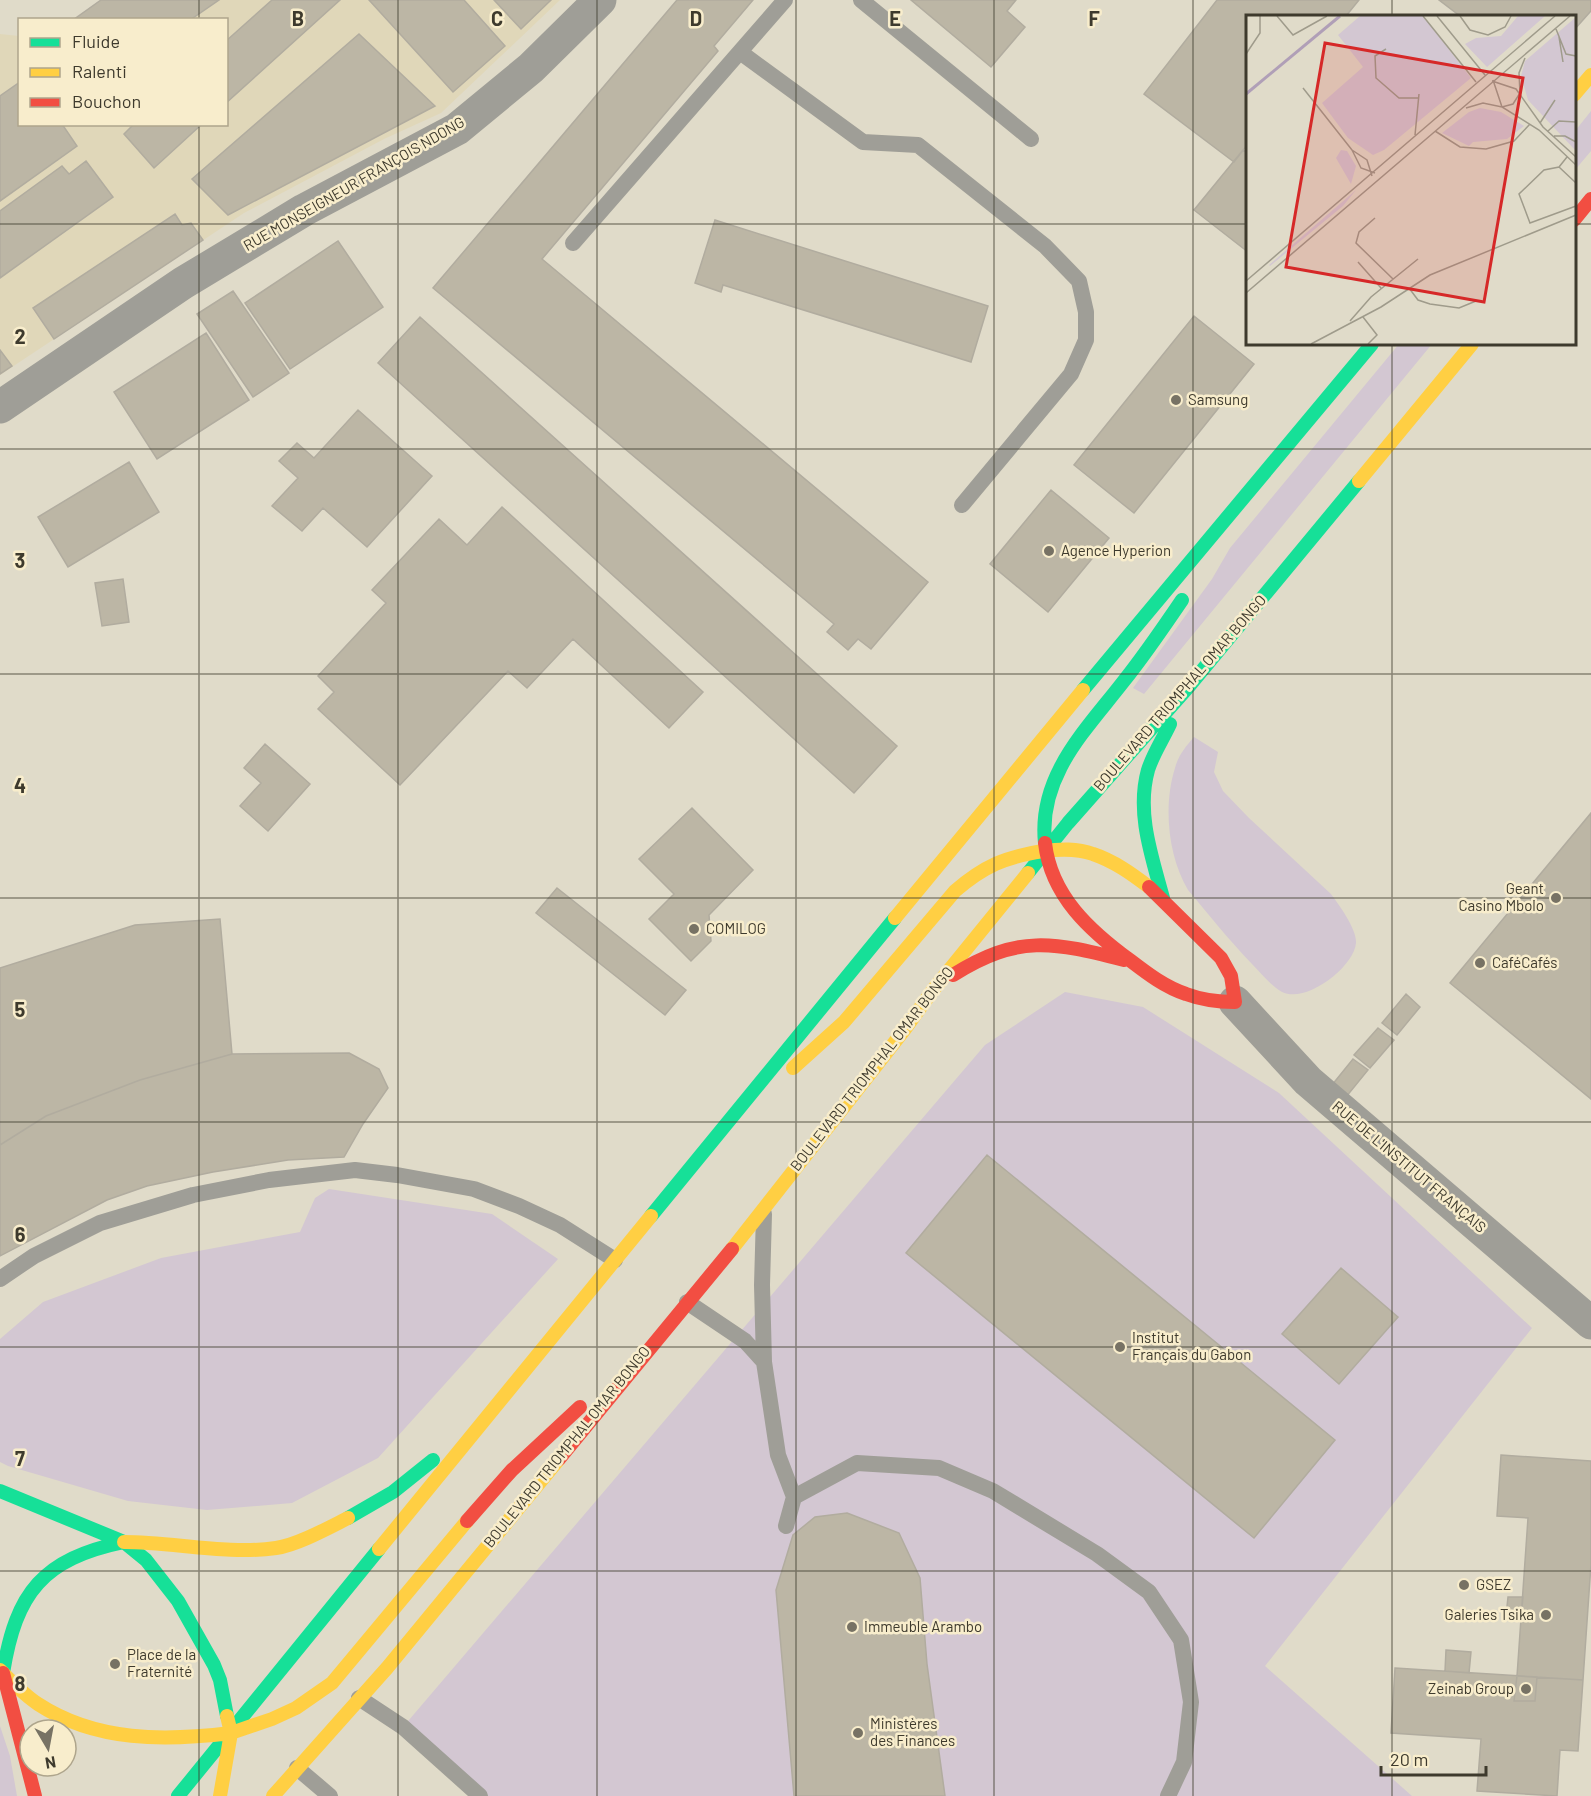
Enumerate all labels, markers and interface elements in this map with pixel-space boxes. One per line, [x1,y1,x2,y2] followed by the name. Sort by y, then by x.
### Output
[292,6,304,30] text: B
[491,6,503,30] text: C
[690,6,702,30] text: D
[889,6,901,30] text: E
[1088,6,1100,30] text: F
[1246,15,1576,345] inset map
[18,18,228,126] legend
[72,30,120,52] text: Fluide
[72,60,127,82] text: Ralenti
[72,90,141,112] text: Bouchon
[240,112,467,254] street label: RUE MONSEIGNEUR FRANÇOIS NDONG
[14,324,26,348] text: 2
[1188,390,1248,408] place label: Samsung
[1169,393,1183,407] marker: Samsung
[1061,541,1171,559] place label: Agence Hyperion
[1042,544,1056,558] marker: Agence Hyperion
[15,548,25,572] text: 3
[1089,591,1269,794] street label: BOULEVARD TRIOMPHAL OMAR BONGO
[14,773,26,797] text: 4
[1459,879,1544,914] place label: Geant Casino Mbolo
[1549,891,1563,905] marker: Geant Casino Mbolo
[706,919,766,937] place label: COMILOG
[687,922,701,936] marker: COMILOG
[1492,953,1558,971] place label: CaféCafés
[1473,956,1487,970] marker: CaféCafés
[786,963,956,1174] street label: BOULEVARD TRIOMPHAL OMAR BONGO
[15,997,26,1021] text: 5
[1329,1097,1490,1236] street label: RUE DE L'INSTITUT FRANÇAIS
[15,1222,26,1246] text: 6
[1132,1328,1251,1363] place label: Institut Français du Gabon
[1113,1340,1127,1354] marker: Institut Français du Gabon
[479,1342,653,1551] street label: BOULEVARD TRIOMPHAL OMAR BONGO
[15,1446,25,1470] text: 7
[1476,1575,1511,1593] place label: GSEZ
[1457,1578,1471,1592] marker: GSEZ
[1445,1605,1534,1623] place label: Galeries Tsika
[1539,1608,1553,1622] marker: Galeries Tsika
[864,1617,982,1635] place label: Immeuble Arambo
[845,1620,859,1634] marker: Immeuble Arambo
[127,1645,196,1680] place label: Place de la Fraternité
[108,1657,122,1671] marker: Place de la Fraternité
[15,1671,26,1695] text: 8
[1428,1679,1514,1697] place label: Zeinab Group
[1519,1682,1533,1696] marker: Zeinab Group
[870,1714,955,1749] place label: Ministères des Finances
[18,1718,78,1778] north arrow
[851,1726,865,1740] marker: Ministères des Finances
[1381,1739,1486,1777] scale bar
[1390,1748,1428,1770] text: 20 m
[44,1753,58,1774] text: N

